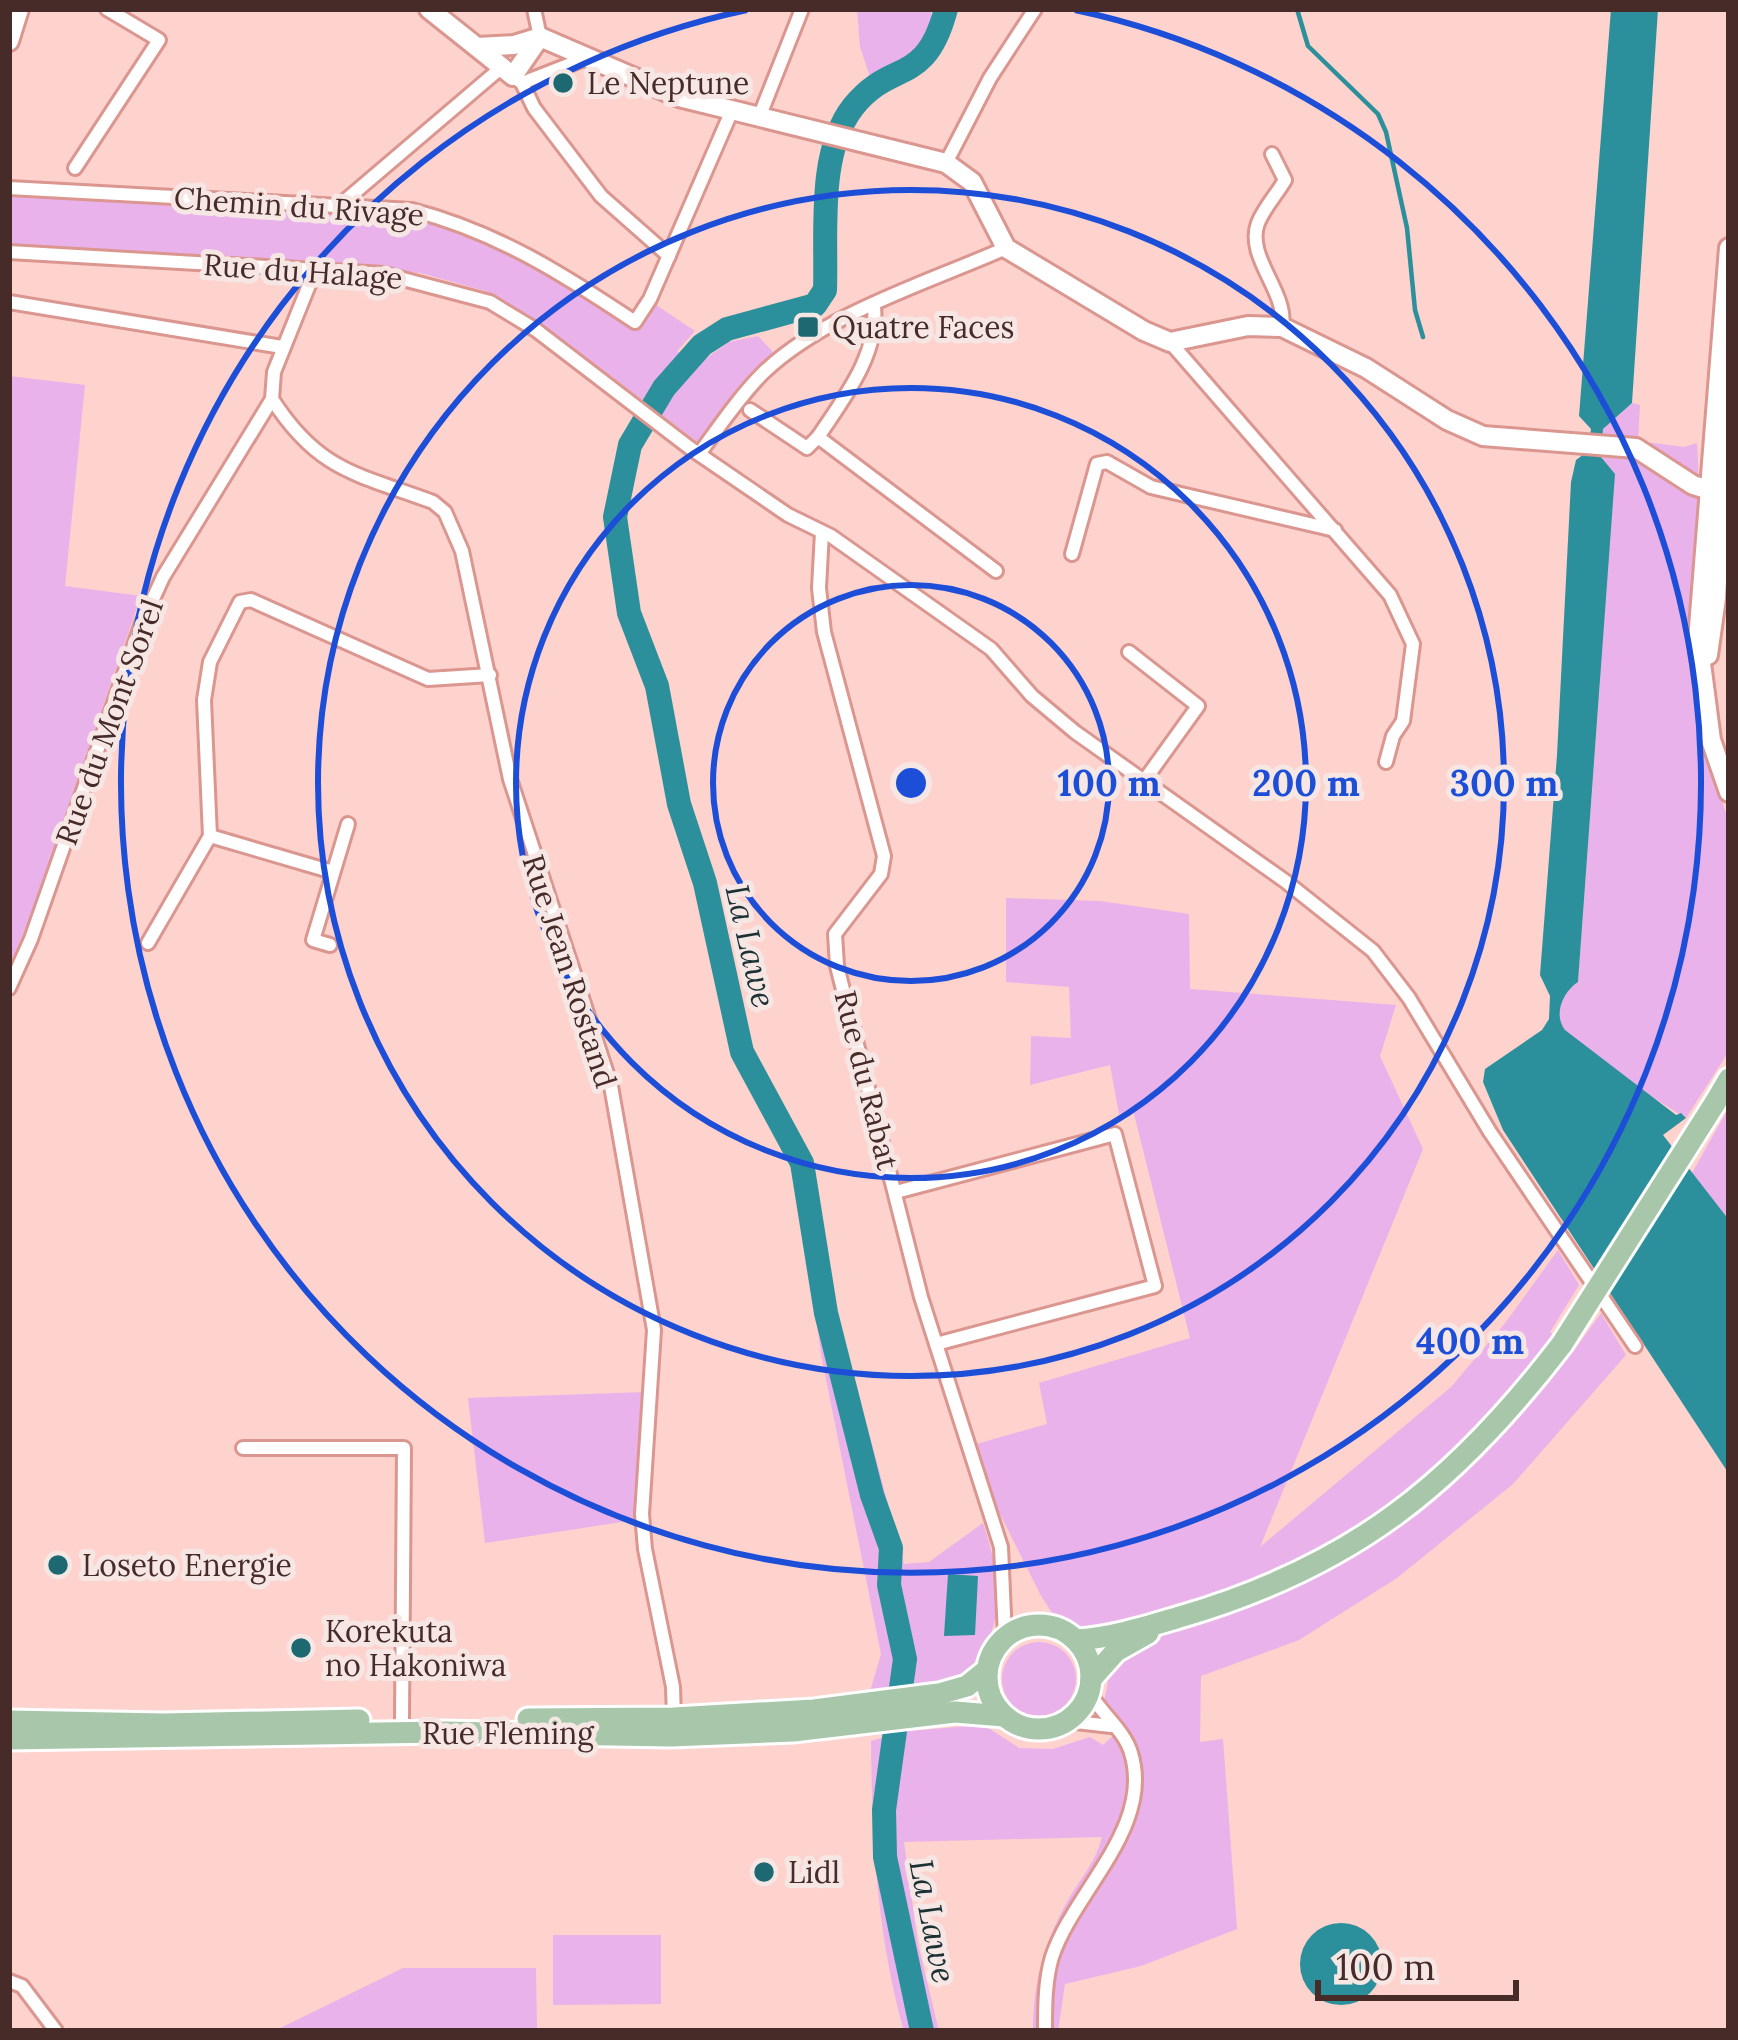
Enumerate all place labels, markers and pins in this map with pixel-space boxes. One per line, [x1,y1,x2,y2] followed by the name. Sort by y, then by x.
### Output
[587,64,749,102] place label: Le Neptune
[550,70,576,96] marker: Le Neptune
[832,308,1014,346] place label: Quatre Faces
[795,314,821,340] marker: Quatre Faces
[890,762,932,804] centre of rings
[82,1546,292,1585] place label: Loseto Energie
[45,1552,71,1578] marker: Loseto Energie
[325,1612,506,1684] place label: Korekuta no Hakoniwa
[288,1635,314,1661] marker: Korekuta no Hakoniwa
[788,1853,840,1891] place label: Lidl
[751,1859,777,1885] marker: Lidl

